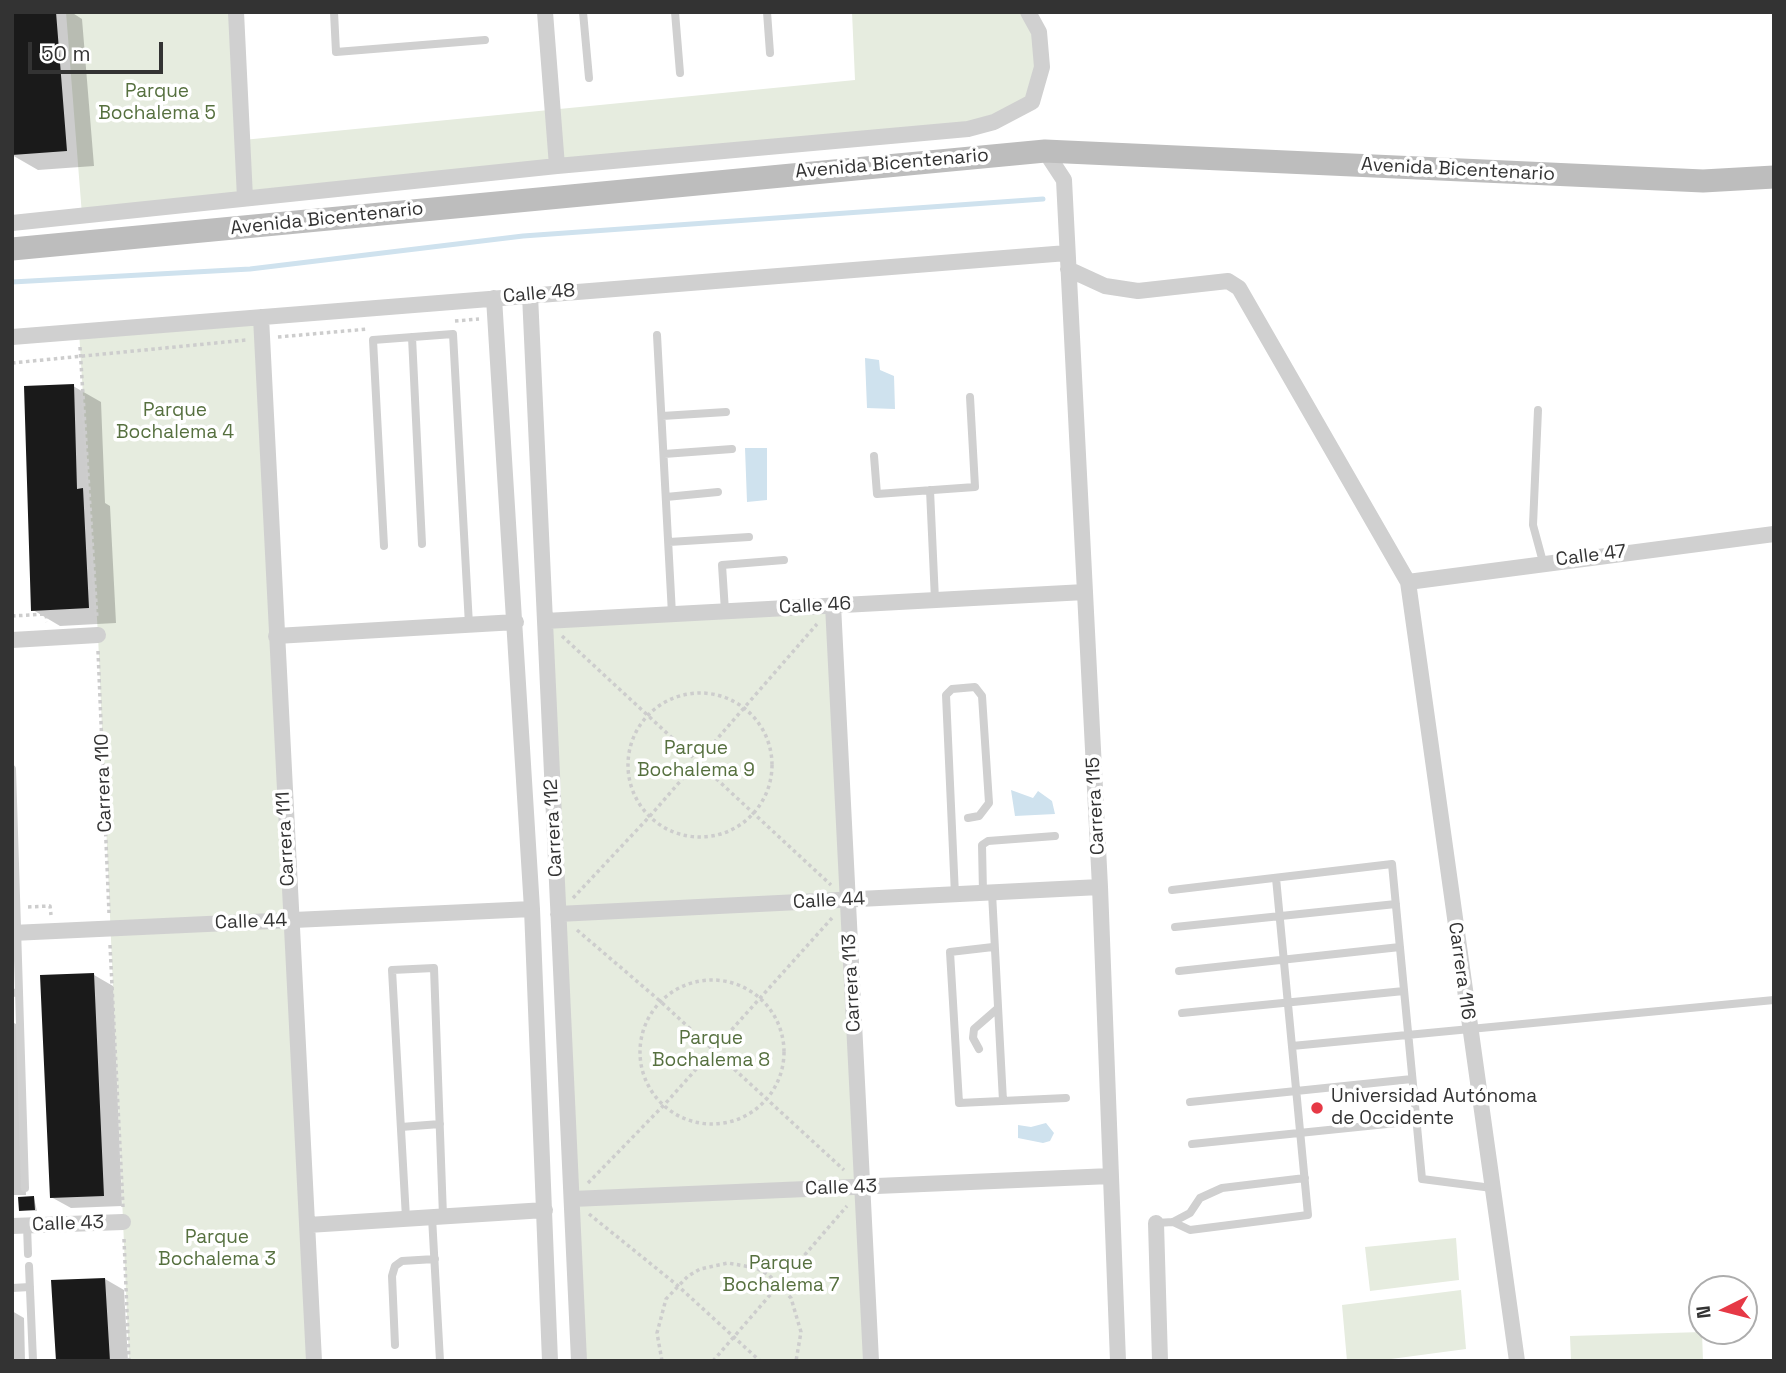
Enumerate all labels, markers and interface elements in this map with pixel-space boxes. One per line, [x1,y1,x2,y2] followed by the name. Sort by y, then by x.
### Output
[32,28,166,72] scale bar
[41,40,91,67] text: 50 m
[98,81,216,125] park label: Parque Bochalema 5
[794,144,990,184] street label: Avenida Bicentenario
[1361,154,1555,186] street label: Avenida Bicentenario
[229,198,425,240] street label: Avenida Bicentenario
[502,279,576,309] street label: Calle 48
[116,400,234,444] park label: Parque Bochalema 4
[1555,540,1627,572] street label: Calle 47
[778,593,852,619] street label: Calle 46
[91,733,117,833] street label: Carrera 110
[637,738,755,782] park label: Parque Bochalema 9
[1082,756,1110,856] street label: Carrera 115
[540,778,568,878] street label: Carrera 112
[272,791,300,887] street label: Carrera 111
[792,888,866,914] street label: Calle 44
[214,909,288,935] street label: Calle 44
[1443,921,1479,1021] street label: Carrera 116
[838,933,866,1033] street label: Carrera 113
[652,1028,770,1072] park label: Parque Bochalema 8
[1331,1086,1537,1130] place label: Universidad Autónoma de Occidente
[1309,1100,1325,1116] marker: Universidad Autónoma de Occidente
[805,1175,877,1201] street label: Calle 43
[32,1211,104,1237] street label: Calle 43
[158,1227,276,1271] park label: Parque Bochalema 3
[722,1253,840,1297] park label: Parque Bochalema 7
[1688,1275,1758,1345] north arrow
[1691,1304,1717,1320] text: N

